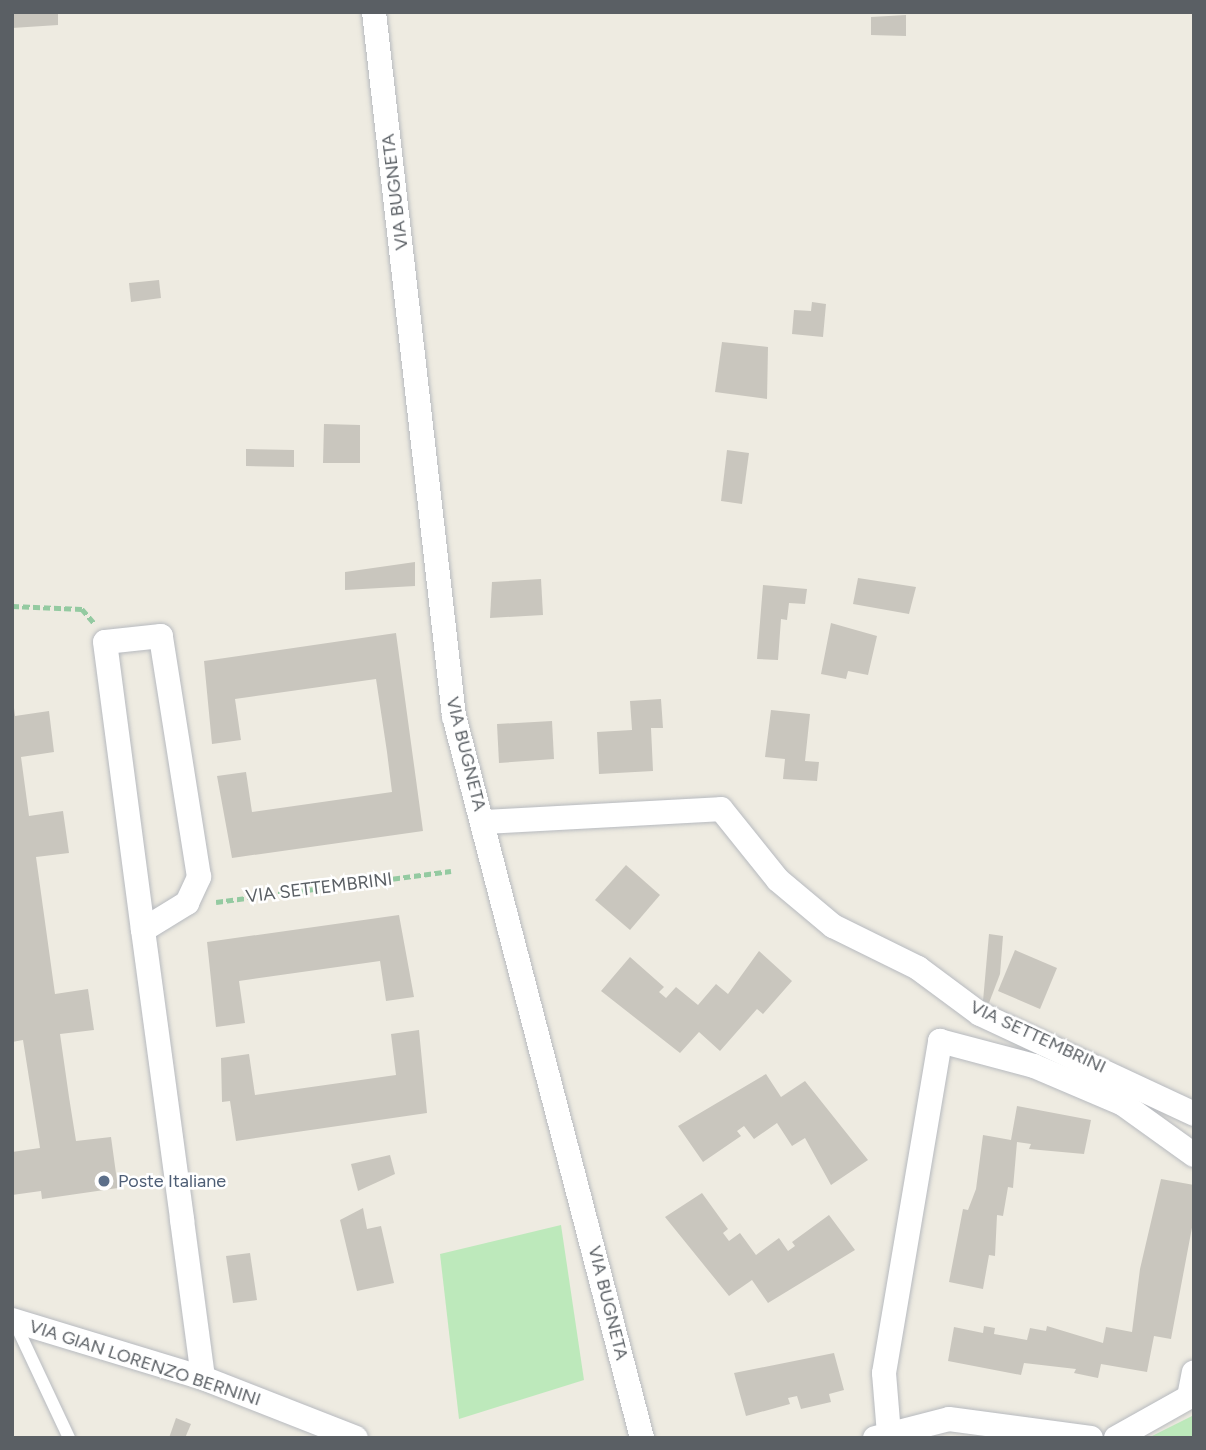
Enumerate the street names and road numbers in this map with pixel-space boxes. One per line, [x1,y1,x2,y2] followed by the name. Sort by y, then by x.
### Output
[377,133,413,251] street label: VIA BUGNETA
[441,695,491,813] street label: VIA BUGNETA
[245,868,393,908] street label: VIA SETTEMBRINI
[967,996,1109,1078] street label: VIA SETTEMBRINI
[583,1244,633,1362] street label: VIA BUGNETA
[27,1315,263,1411] street label: VIA GIAN LORENZO BERNINI

